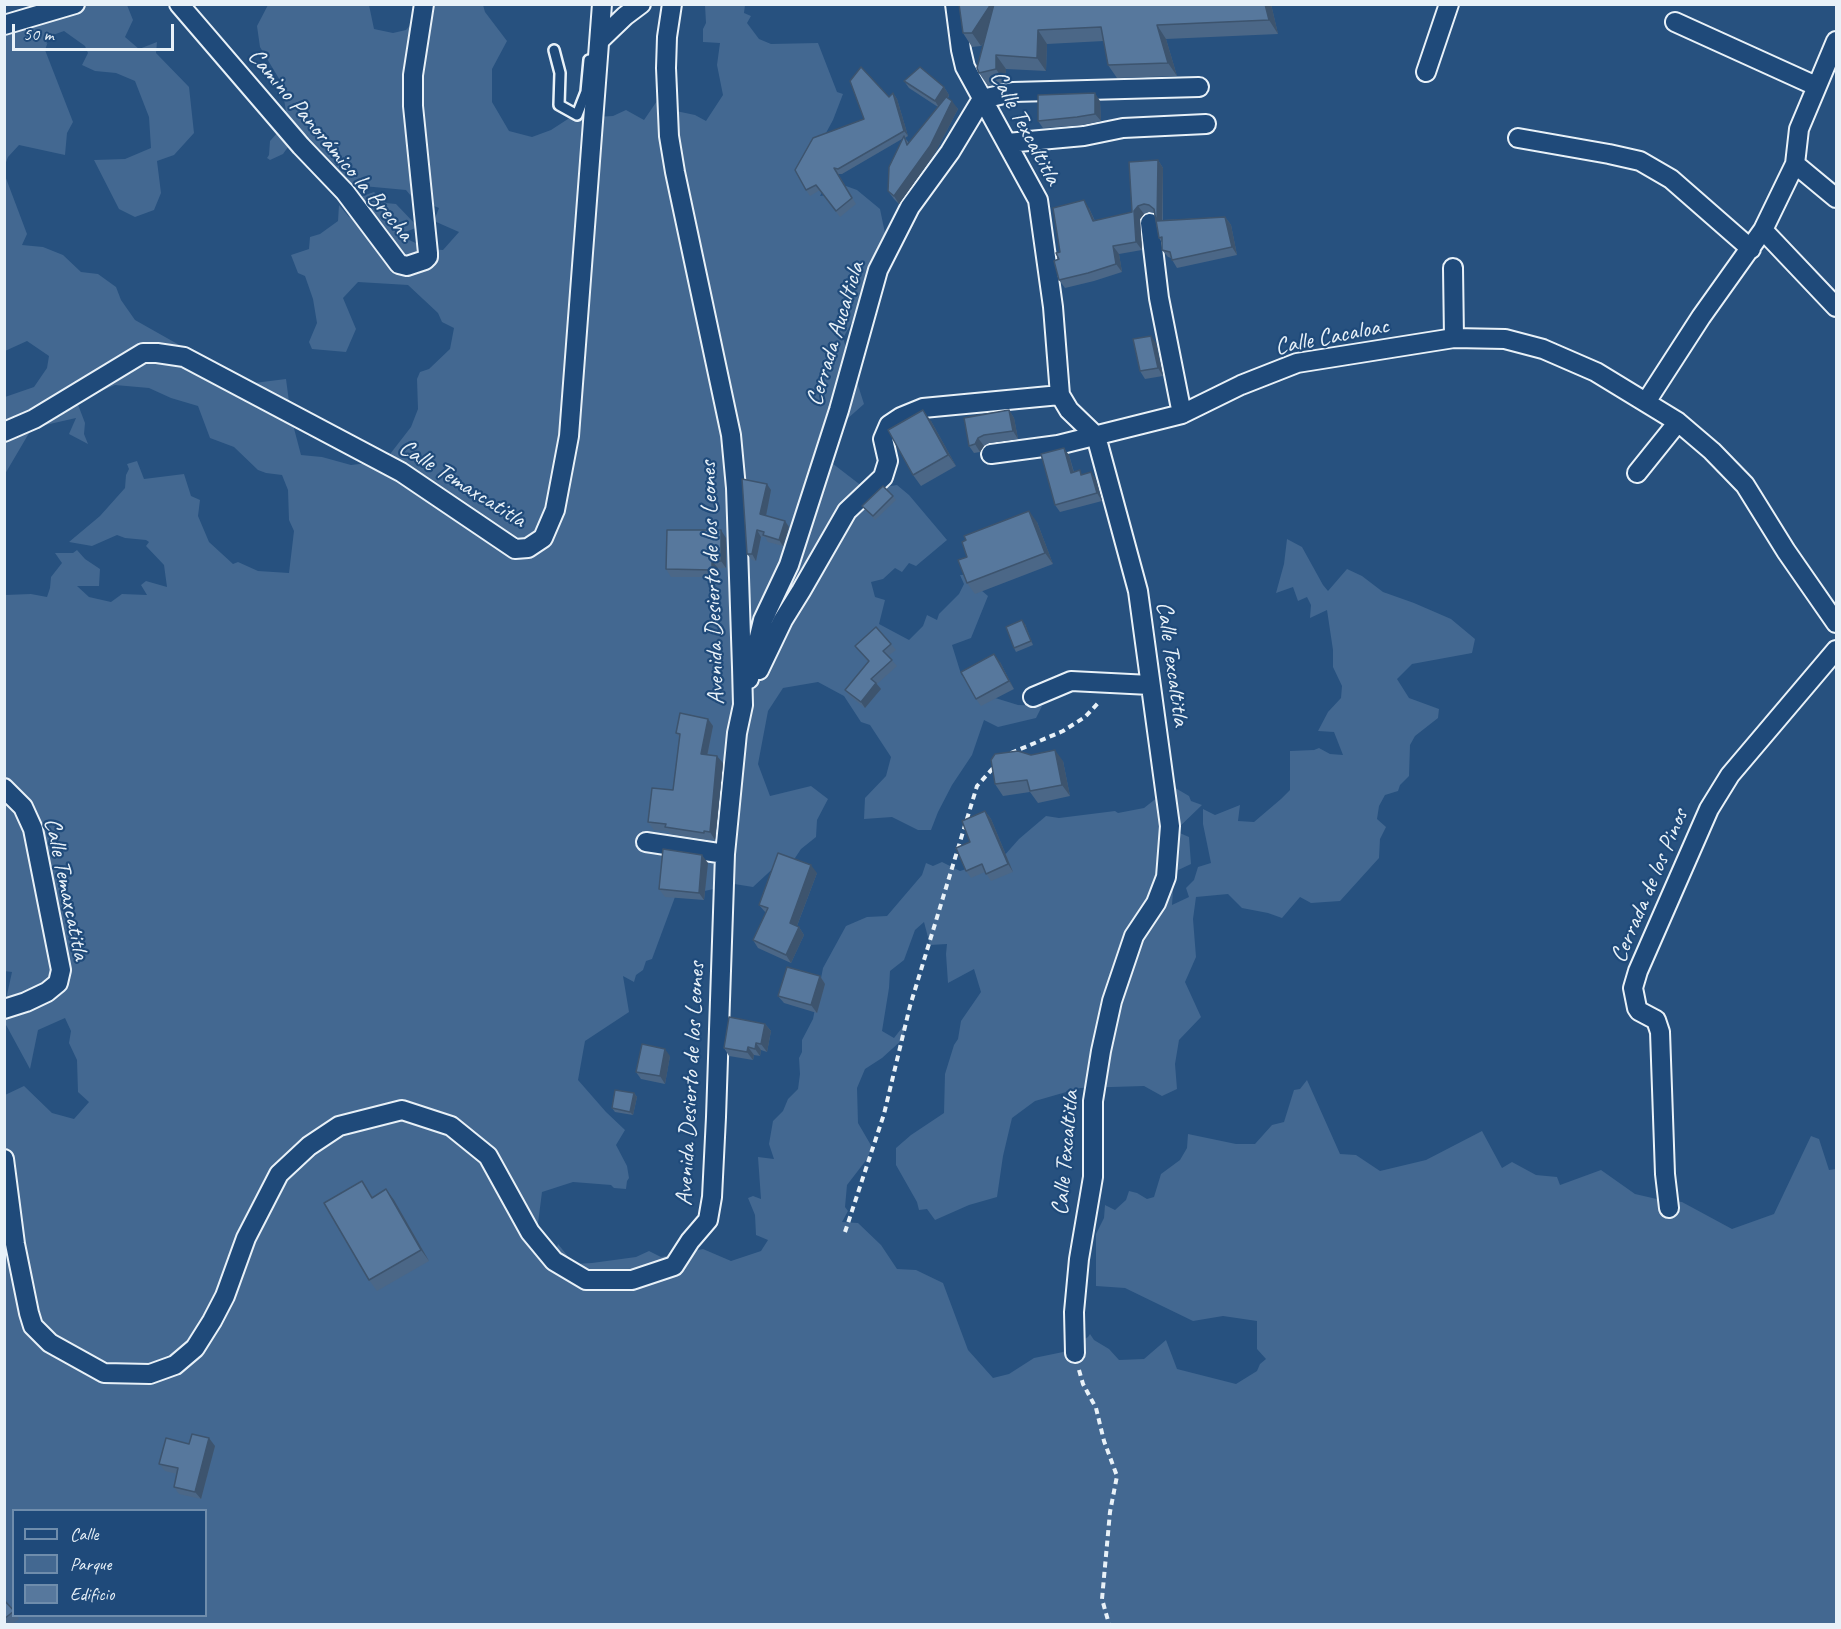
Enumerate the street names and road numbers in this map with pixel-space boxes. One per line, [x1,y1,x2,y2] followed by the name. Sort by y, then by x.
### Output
[241,43,419,247] street label: Camino Panorámico la Brecha
[983,66,1067,190] street label: Calle Texcaltitla
[800,258,872,410] street label: Cerrada Aucalticla
[1273,312,1391,362] street label: Calle Cacaloac
[393,434,531,534] street label: Calle Temaxcatitla
[694,461,732,705] street label: Avenida Desierto de los Leones
[1149,600,1195,728] street label: Calle Texcaltitla
[1605,805,1695,967] street label: Cerrada de los Pinos
[37,815,95,963] street label: Calle Temaxcatitla
[670,961,712,1207] street label: Avenida Desierto de los Leones
[1046,1089,1086,1217] street label: Calle Texcaltitla

